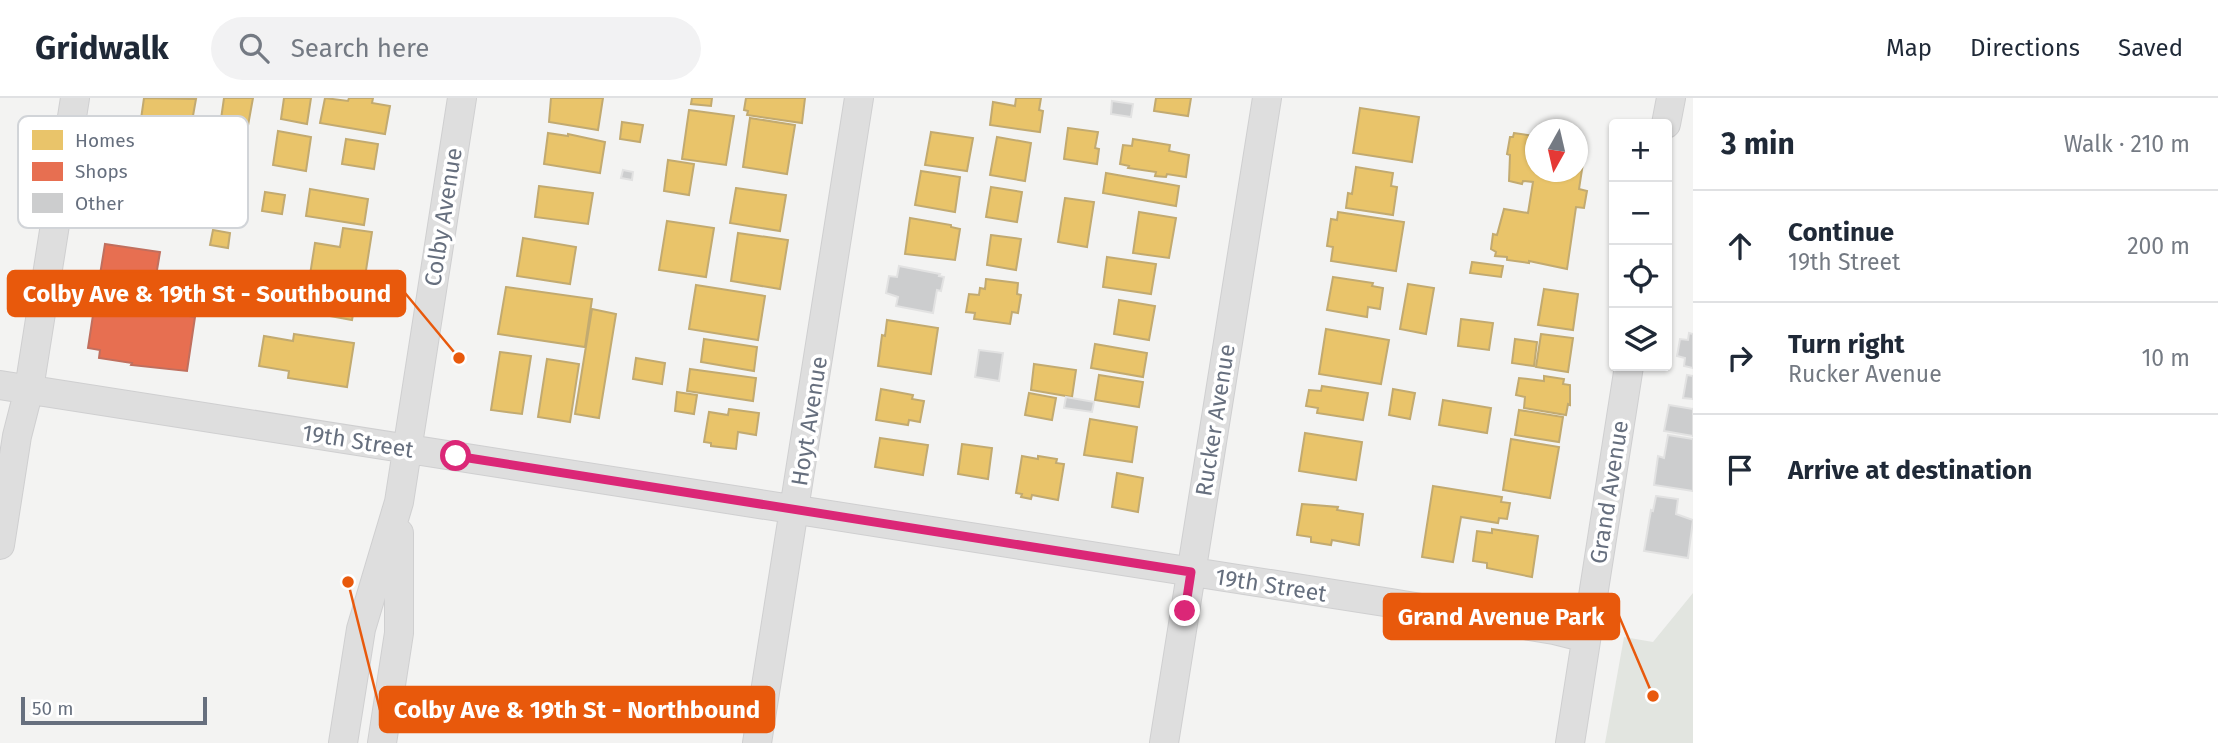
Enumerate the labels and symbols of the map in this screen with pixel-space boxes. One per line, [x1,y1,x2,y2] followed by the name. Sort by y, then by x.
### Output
[18,116,248,228] legend
[1525,119,1588,182] north arrow
[75,129,135,152] text: Homes
[418,146,468,288] street label: Colby Avenue
[75,160,128,183] text: Shops
[75,192,124,215] text: Other
[8,271,405,316] callout: Colby Ave & 19th St - Southbound
[23,280,391,308] text: Colby Ave & 19th St - Southbound
[1189,342,1241,498] street label: Rucker Avenue
[785,354,833,488] street label: Hoyt Avenue
[300,418,416,464] street label: 19th Street
[1584,418,1634,566] street label: Grand Avenue
[440,440,471,471] route start
[1213,562,1329,608] street label: 19th Street
[1384,594,1619,639] callout: Grand Avenue Park
[1169,595,1200,626] route end
[1398,603,1605,631] text: Grand Avenue Park
[380,687,774,732] callout: Colby Ave & 19th St - Northbound
[21,694,206,726] scale bar
[394,696,760,724] text: Colby Ave & 19th St - Northbound

